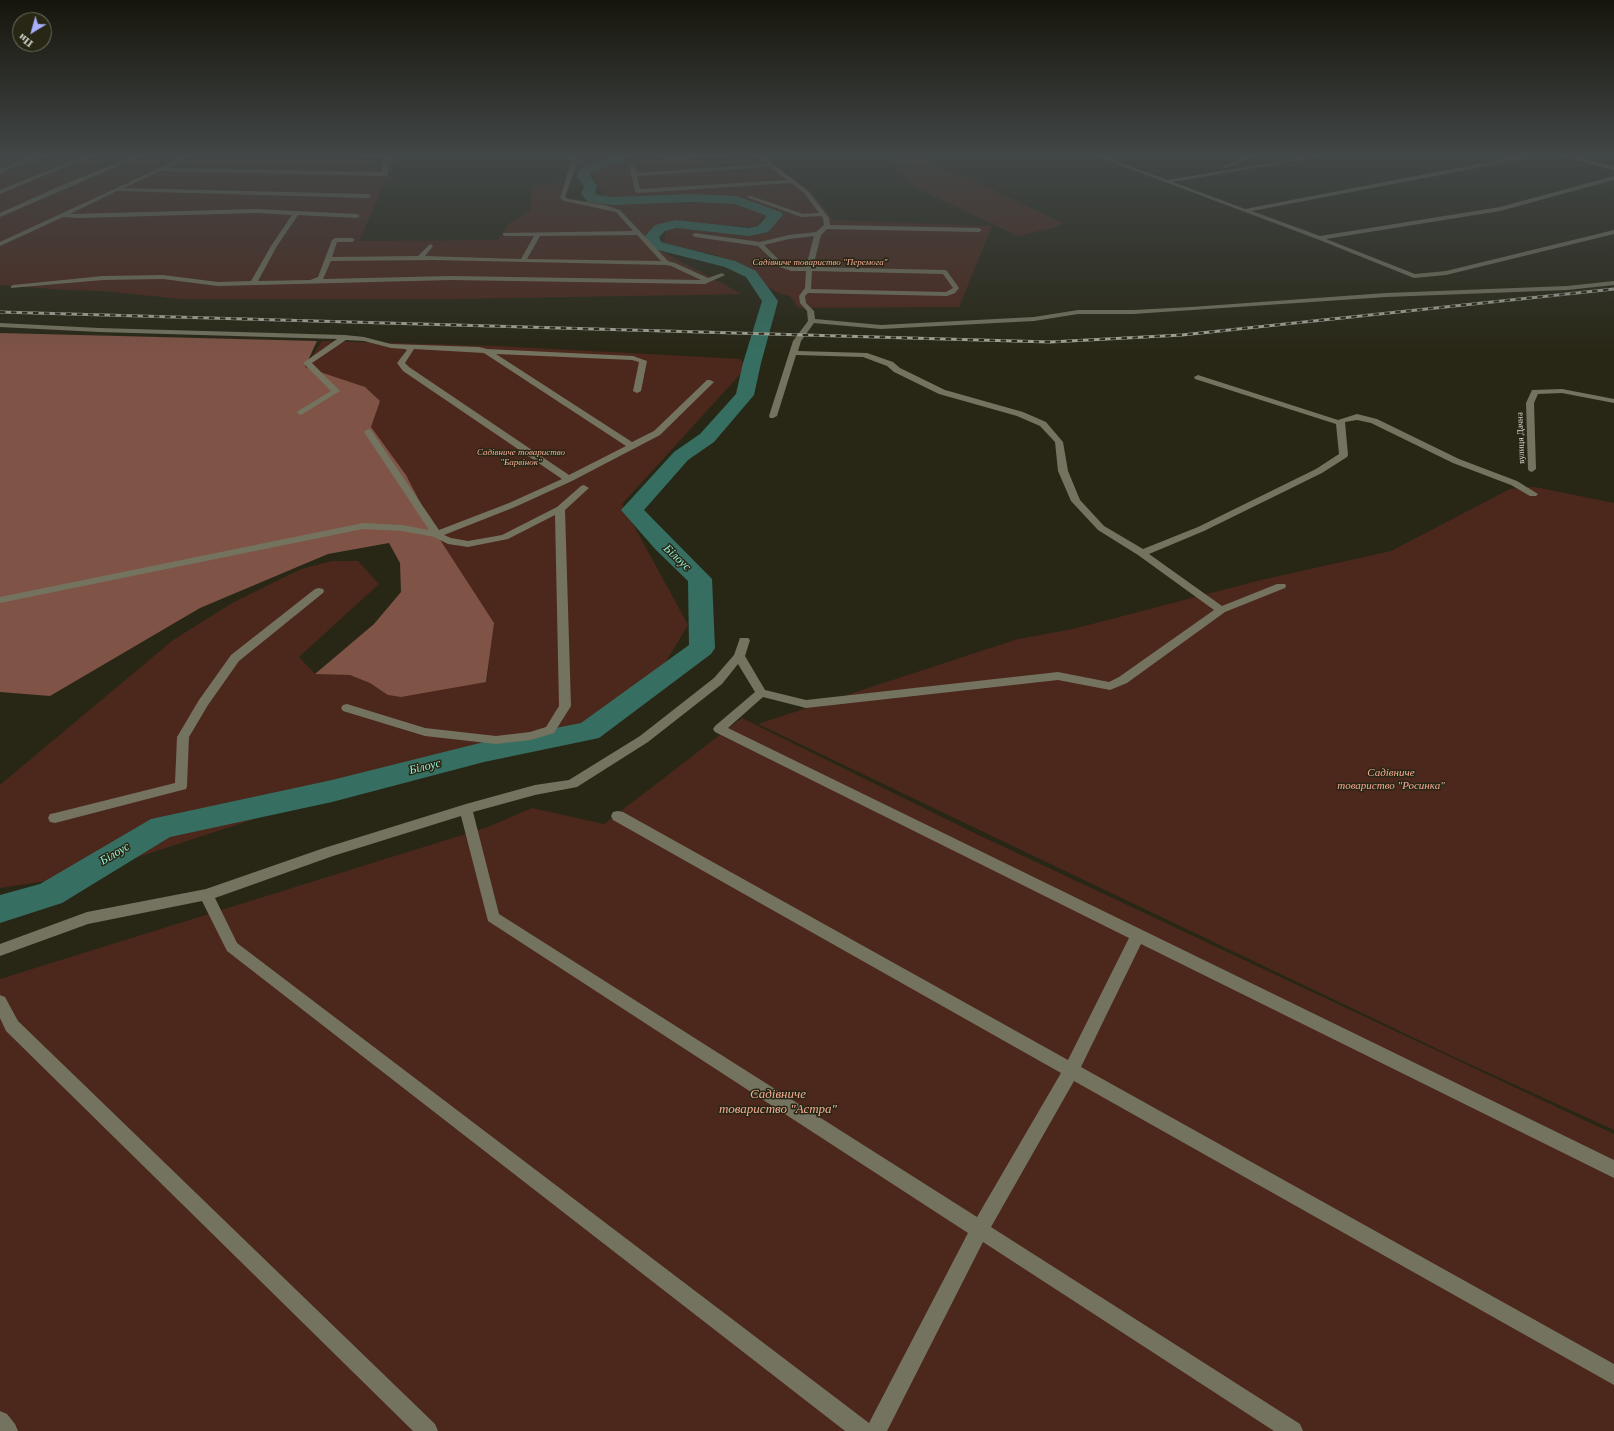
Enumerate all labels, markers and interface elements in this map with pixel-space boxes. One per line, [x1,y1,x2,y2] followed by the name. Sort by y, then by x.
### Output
[12,12,52,52] north arrow
[16,32,35,50] text: Пн
[753,258,887,268] park label: Садівниче товариство "Перемога"
[1515,412,1527,464] street label: вулиця Дачна
[477,448,565,469] park label: Садівниче товариство "Барвінок"
[660,542,694,574] water label: Білоус
[408,756,442,778] water label: Білоус
[1337,766,1445,792] park label: Садівниче товариство "Росинка"
[97,840,133,868] water label: Білоус
[719,1087,837,1118] park label: Садівниче товариство "Астра"

